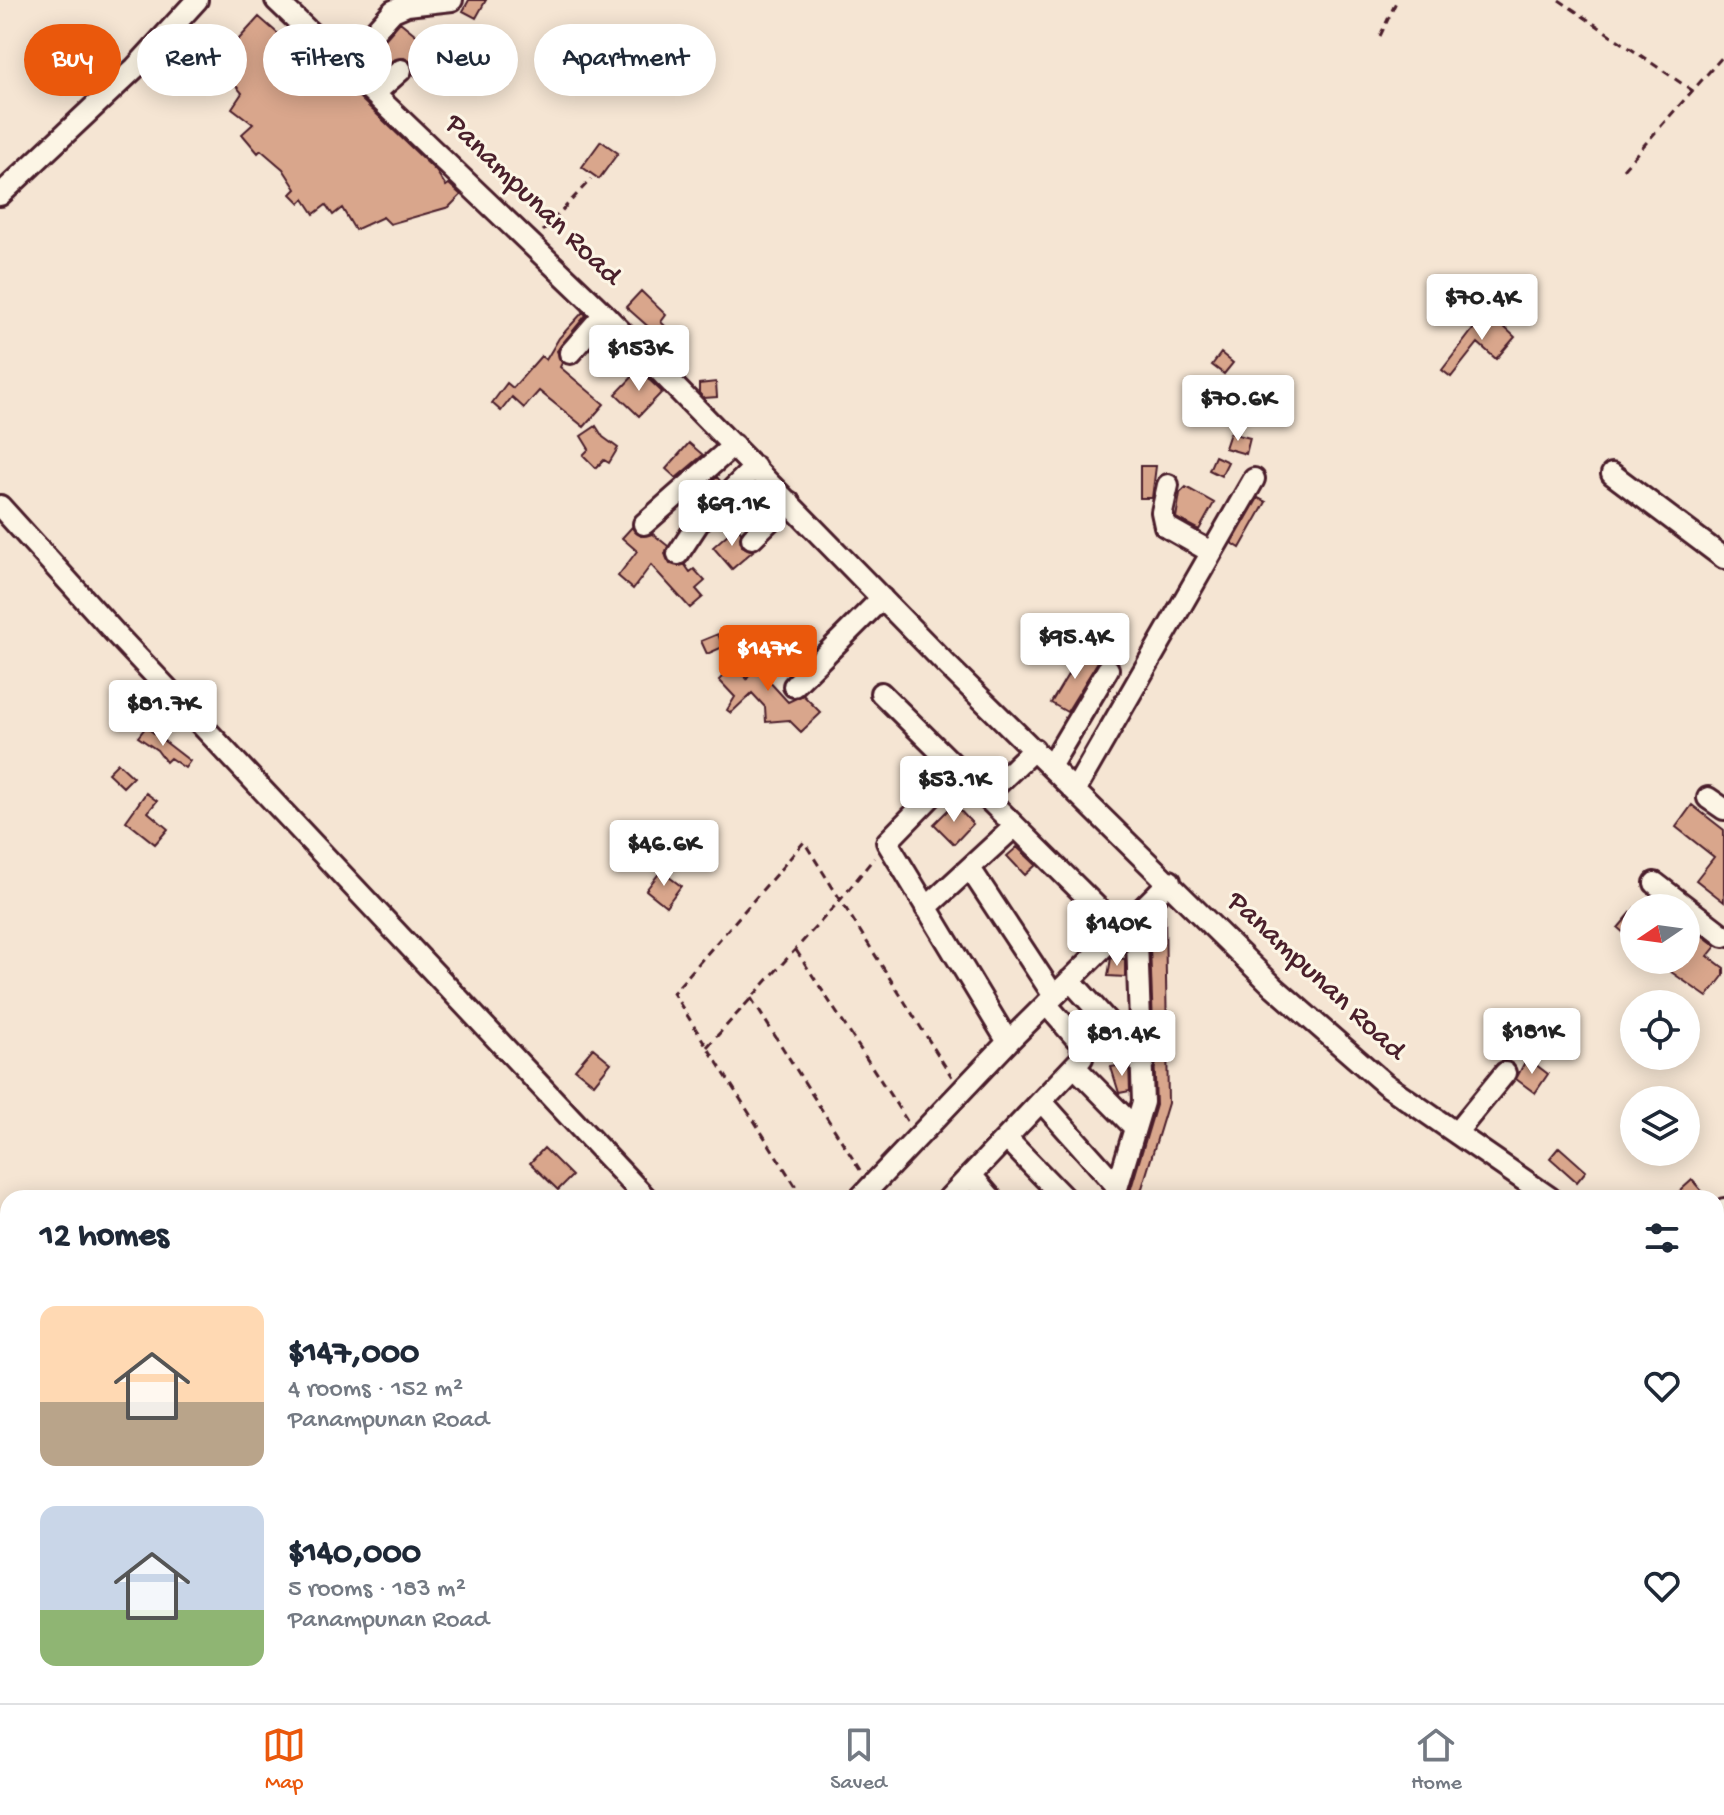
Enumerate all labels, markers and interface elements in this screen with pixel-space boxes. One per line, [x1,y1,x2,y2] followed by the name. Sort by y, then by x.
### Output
[24,24,121,96] chip: Buy
[137,24,247,96] chip: Rent
[263,24,392,96] chip: Filters
[408,24,518,96] chip: New
[534,24,716,96] chip: Apartment
[436,107,629,296] street label: Panampunan Road
[1417,274,1547,342] pin: $70.4K
[1445,284,1519,315] text: $70.4K
[583,325,695,393] pin: $153K
[607,335,671,366] text: $153K
[1173,375,1303,443] pin: $70.6K
[1200,385,1276,416] text: $70.6K
[667,480,797,548] pin: $69.1K
[697,490,767,521] text: $69.1K
[1010,613,1140,681] pin: $95.4K
[1038,623,1112,654] text: $95.4K
[712,625,824,693] pin: $147K
[737,635,799,666] text: $147K
[98,680,228,748] pin: $81.7K
[127,690,199,721] text: $81.7K
[889,756,1019,824] pin: $53.1K
[918,766,990,797] text: $53.1K
[599,820,729,888] pin: $46.6K
[628,830,700,861] text: $46.6K
[1217,884,1414,1071] street label: Panampunan Road
[1620,894,1700,974] north arrow
[1620,894,1700,1166] map controls
[1061,900,1173,968] pin: $140K
[1085,910,1149,941] text: $140K
[1620,990,1700,1070] button: locate
[1476,1008,1588,1076] pin: $181K
[1057,1010,1187,1078] pin: $81.4K
[1501,1018,1563,1049] text: $181K
[1086,1020,1158,1051] text: $81.4K
[1620,1086,1700,1166] button: layers
[1640,1216,1684,1260] icon: filters
[40,1218,169,1258] text: 12 homes
[288,1335,419,1375] text: $147,000
[104,1338,200,1434] icon: home
[1640,1364,1684,1408] icon: heart
[288,1375,463,1406] text: 4 rooms · 152 m²
[288,1406,489,1437] text: Panampunan Road
[288,1535,421,1575] text: $140,000
[104,1538,200,1634] icon: home
[1640,1564,1684,1608] icon: heart
[288,1575,466,1606] text: 5 rooms · 183 m²
[288,1606,489,1637] text: Panampunan Road
[262,1723,306,1797] tab: Map
[830,1723,887,1797] tab: Saved
[1411,1723,1462,1797] tab: Home

